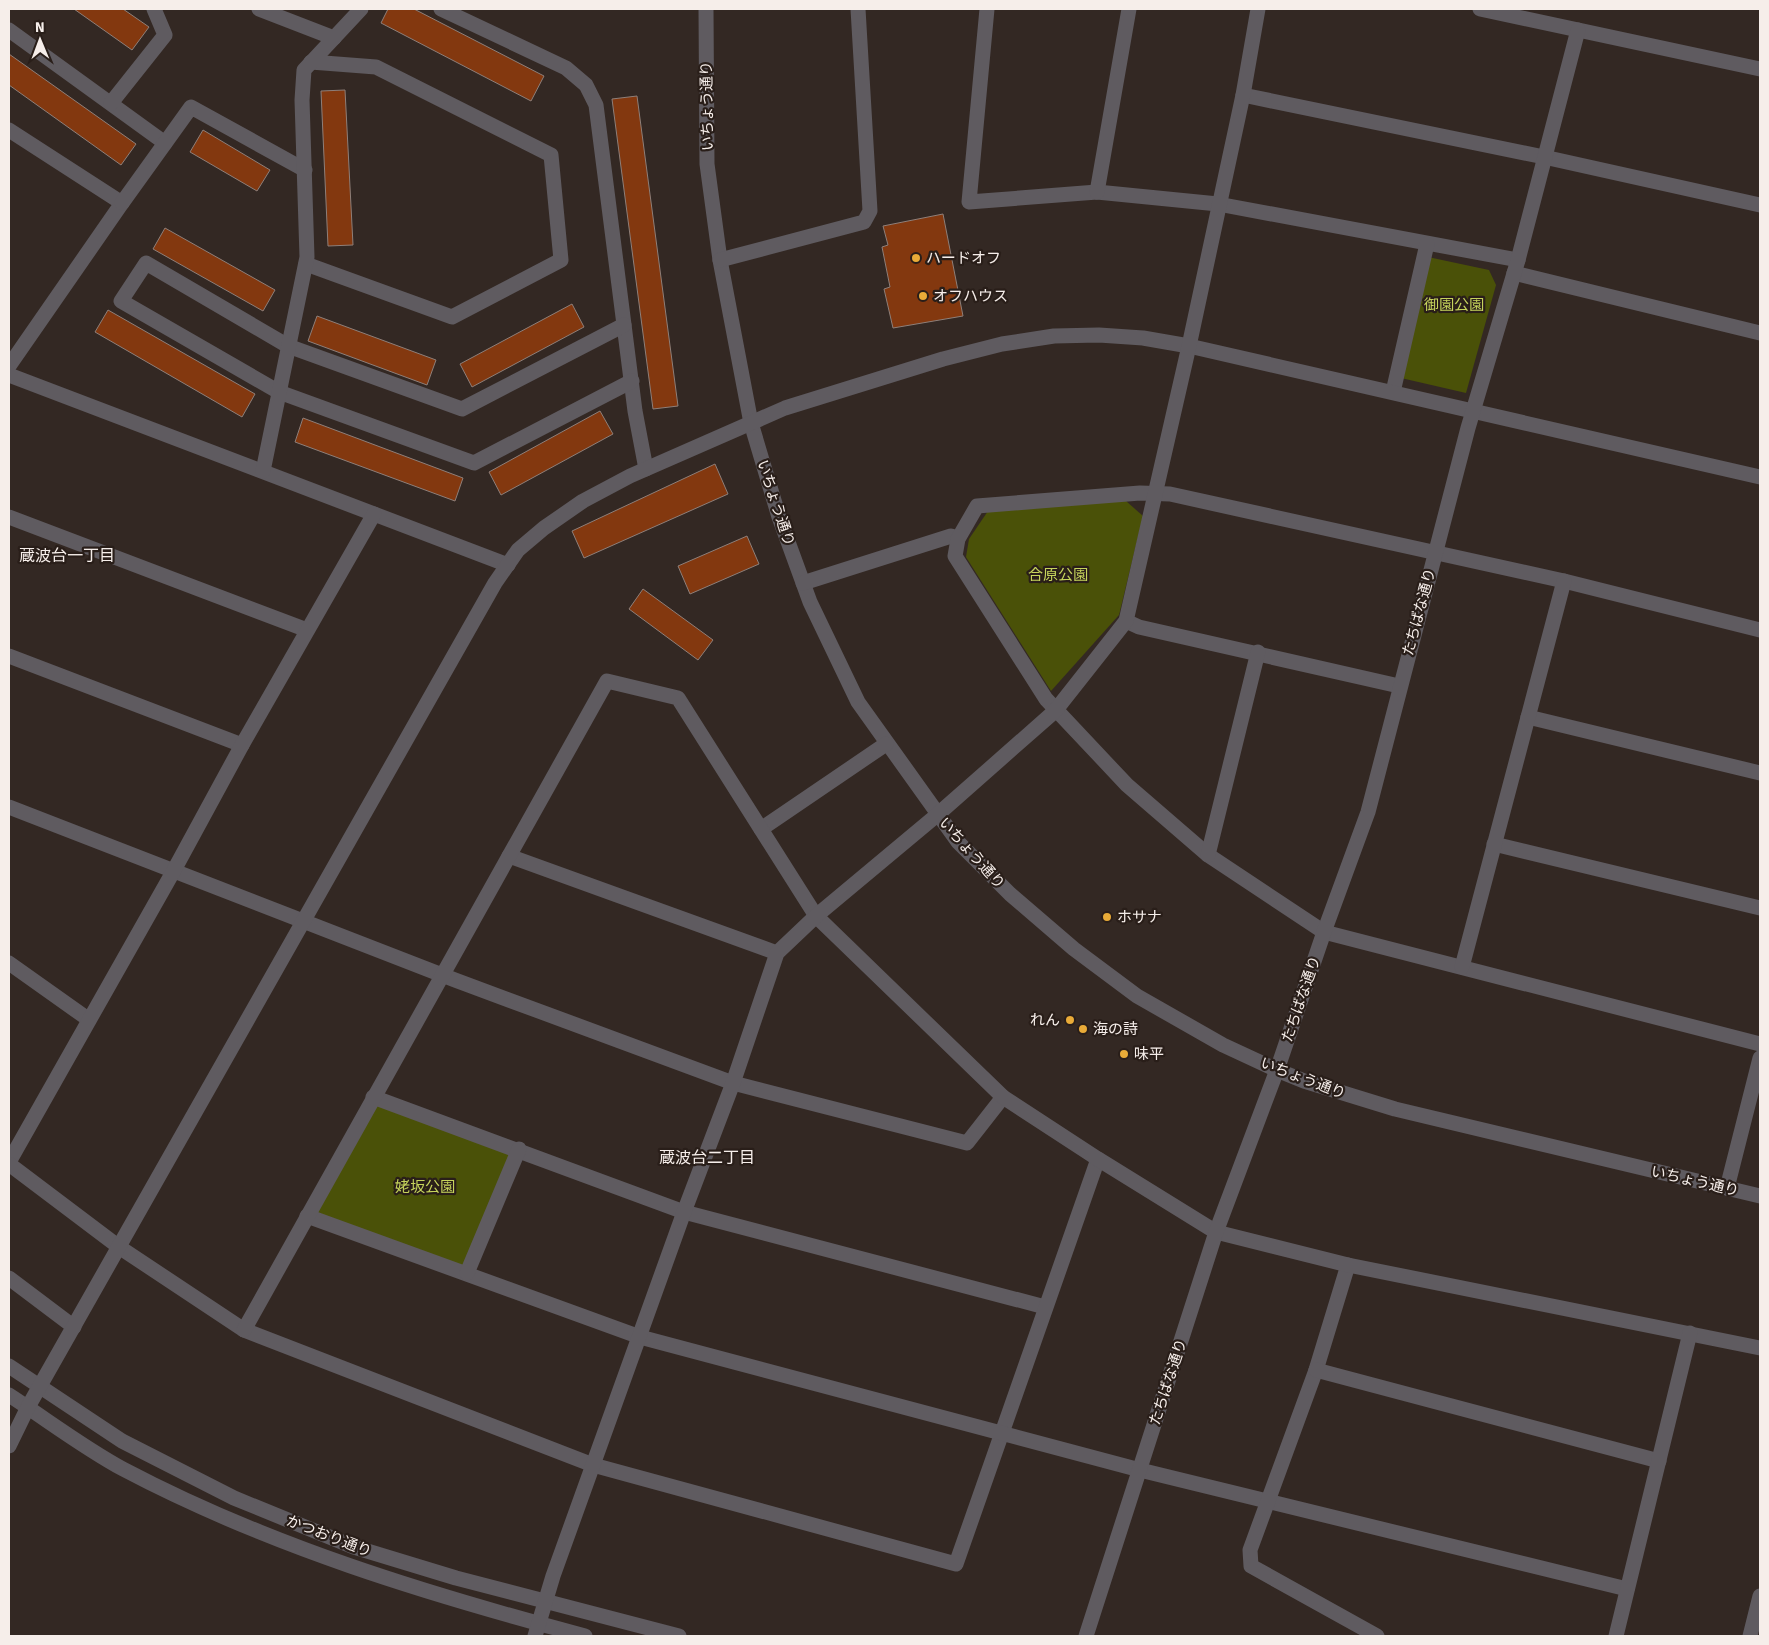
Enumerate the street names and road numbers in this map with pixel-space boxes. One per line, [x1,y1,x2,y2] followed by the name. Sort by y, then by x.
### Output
[697,61,717,151] street label: いちょう通り
[754,457,798,549] street label: いちょう通り
[1399,566,1439,658] street label: たちばな通り
[935,814,1009,892] street label: いちょう通り
[1278,954,1324,1044] street label: たちばな通り
[1258,1053,1348,1103] street label: いちょう通り
[1649,1162,1741,1200] street label: いちょう通り
[1146,1336,1190,1428] street label: たちばな通り
[284,1511,374,1561] street label: かつおり通り

